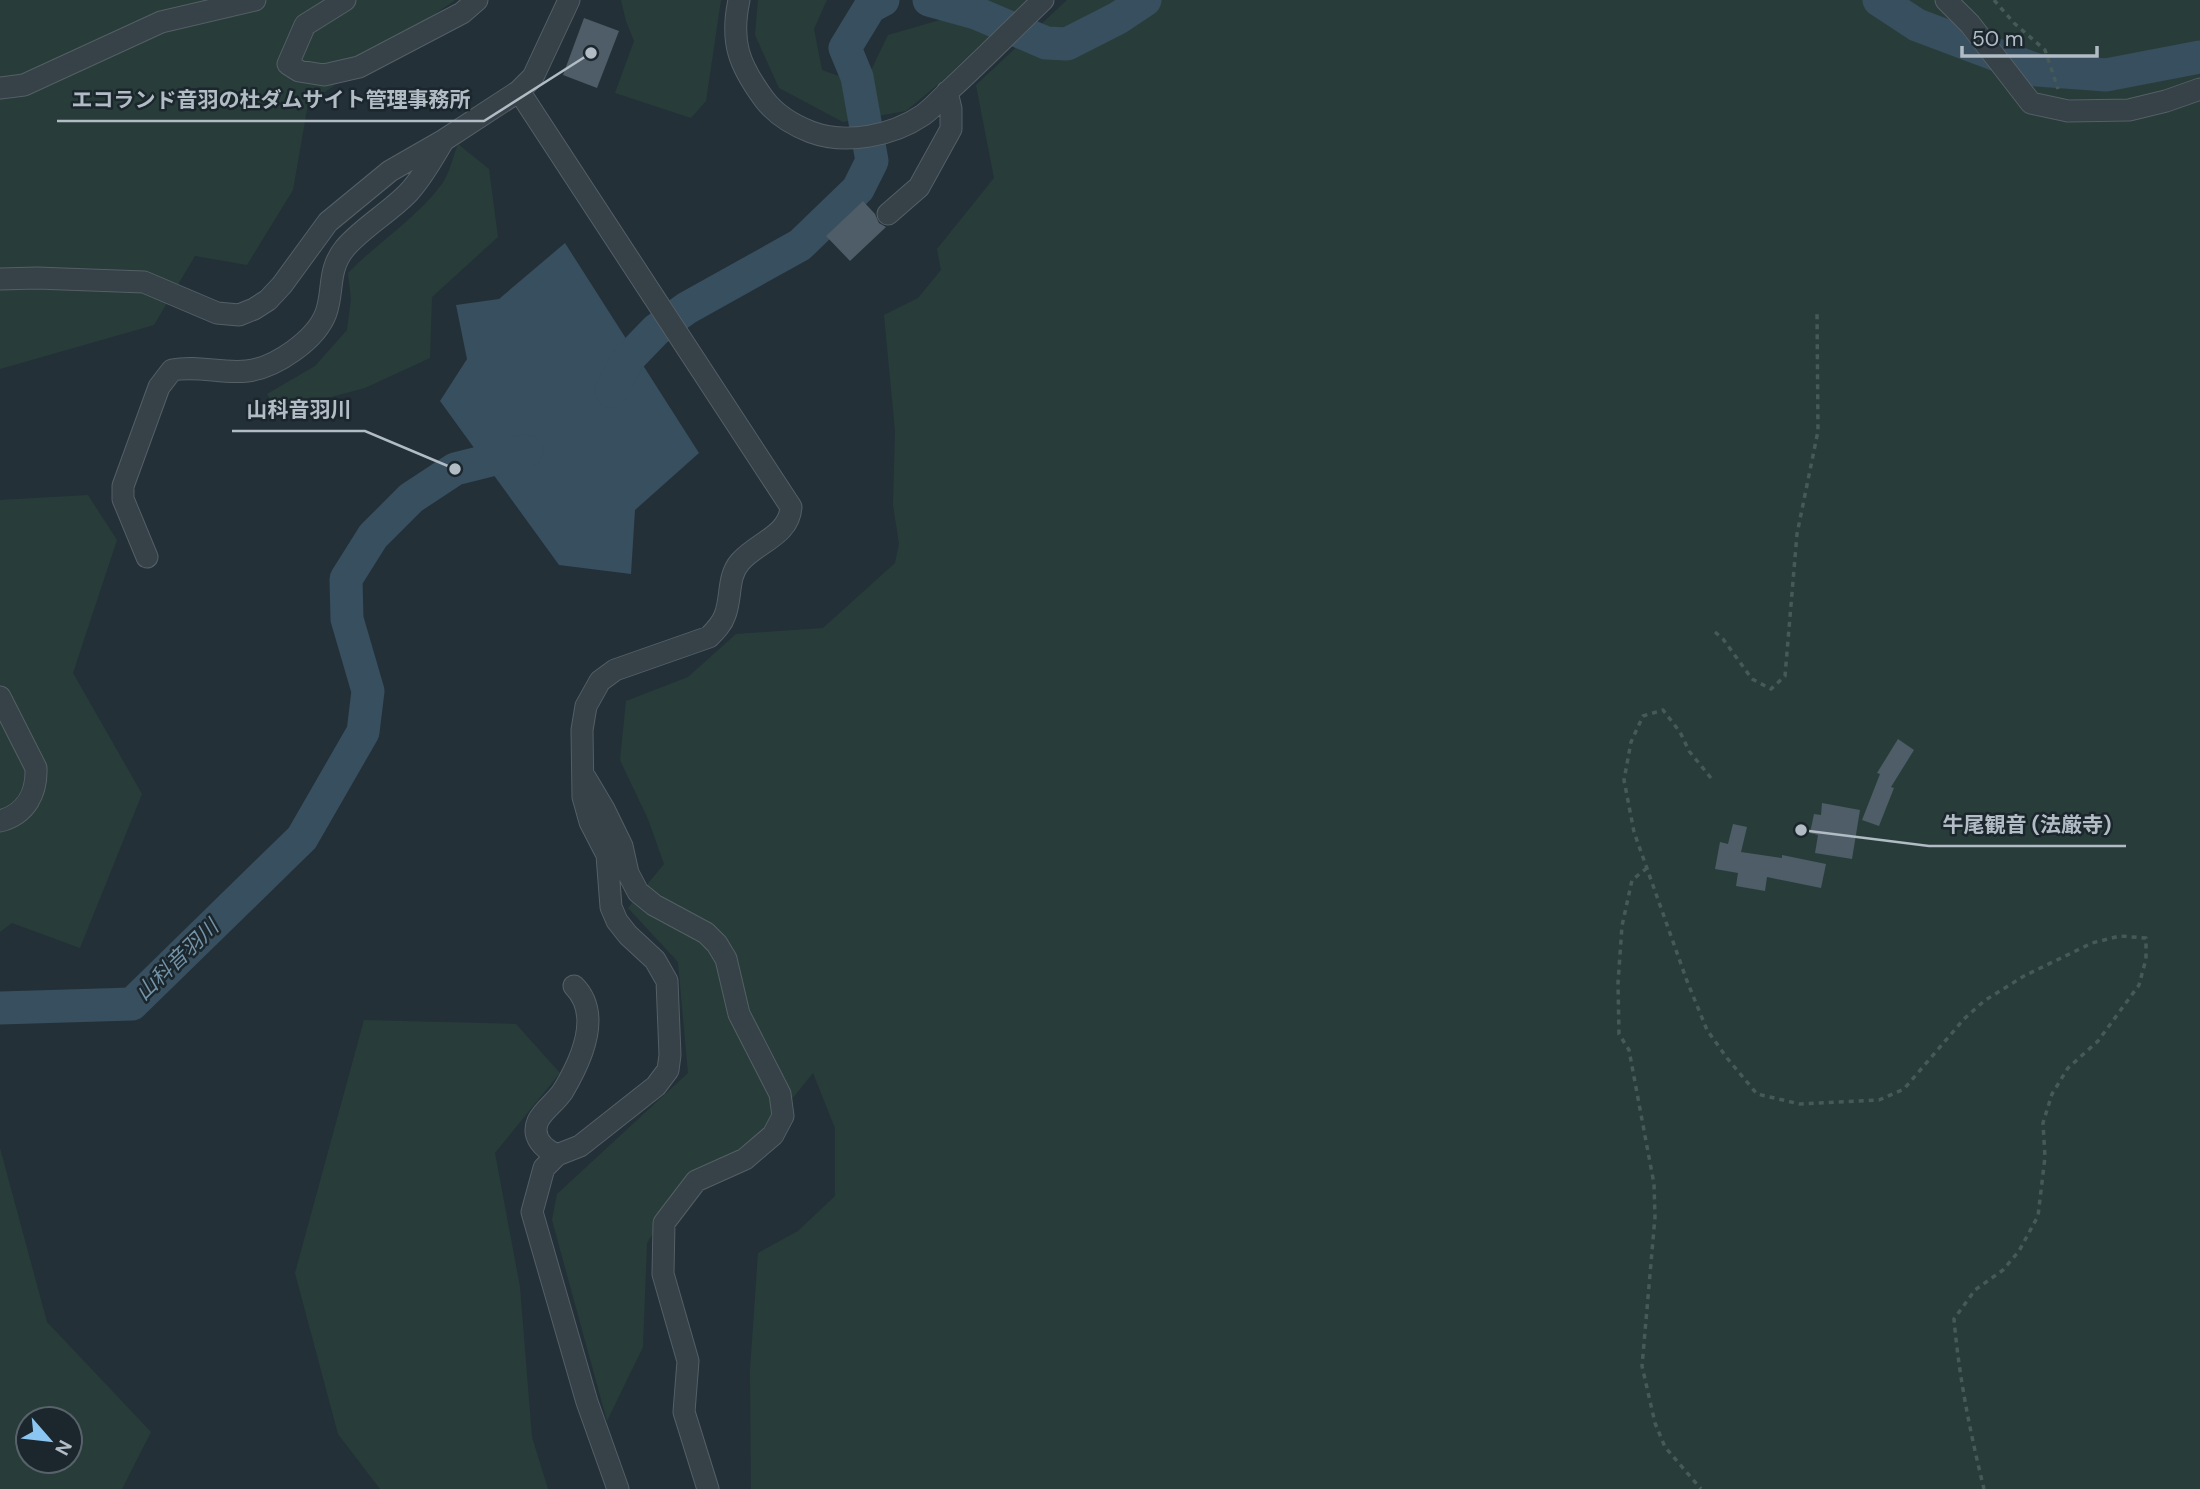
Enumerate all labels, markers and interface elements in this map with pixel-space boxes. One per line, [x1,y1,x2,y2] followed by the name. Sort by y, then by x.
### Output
[1962,14,2097,58] scale bar
[1972,25,2023,53] text: 50 m
[57,79,484,121] callout: エコランド音羽の杜ダムサイト管理事務所
[72,86,471,114] text: エコランド音羽の杜ダムサイト管理事務所
[232,389,365,431] callout: 山科音羽川
[247,396,352,424] text: 山科音羽川
[1929,804,2126,846] callout: 牛尾観音 (法厳寺)
[1943,811,2111,839] text: 牛尾観音 (法厳寺)
[130,912,226,1007] water label: 山科音羽川
[14,1405,84,1475] north arrow
[49,1436,78,1460] text: N

